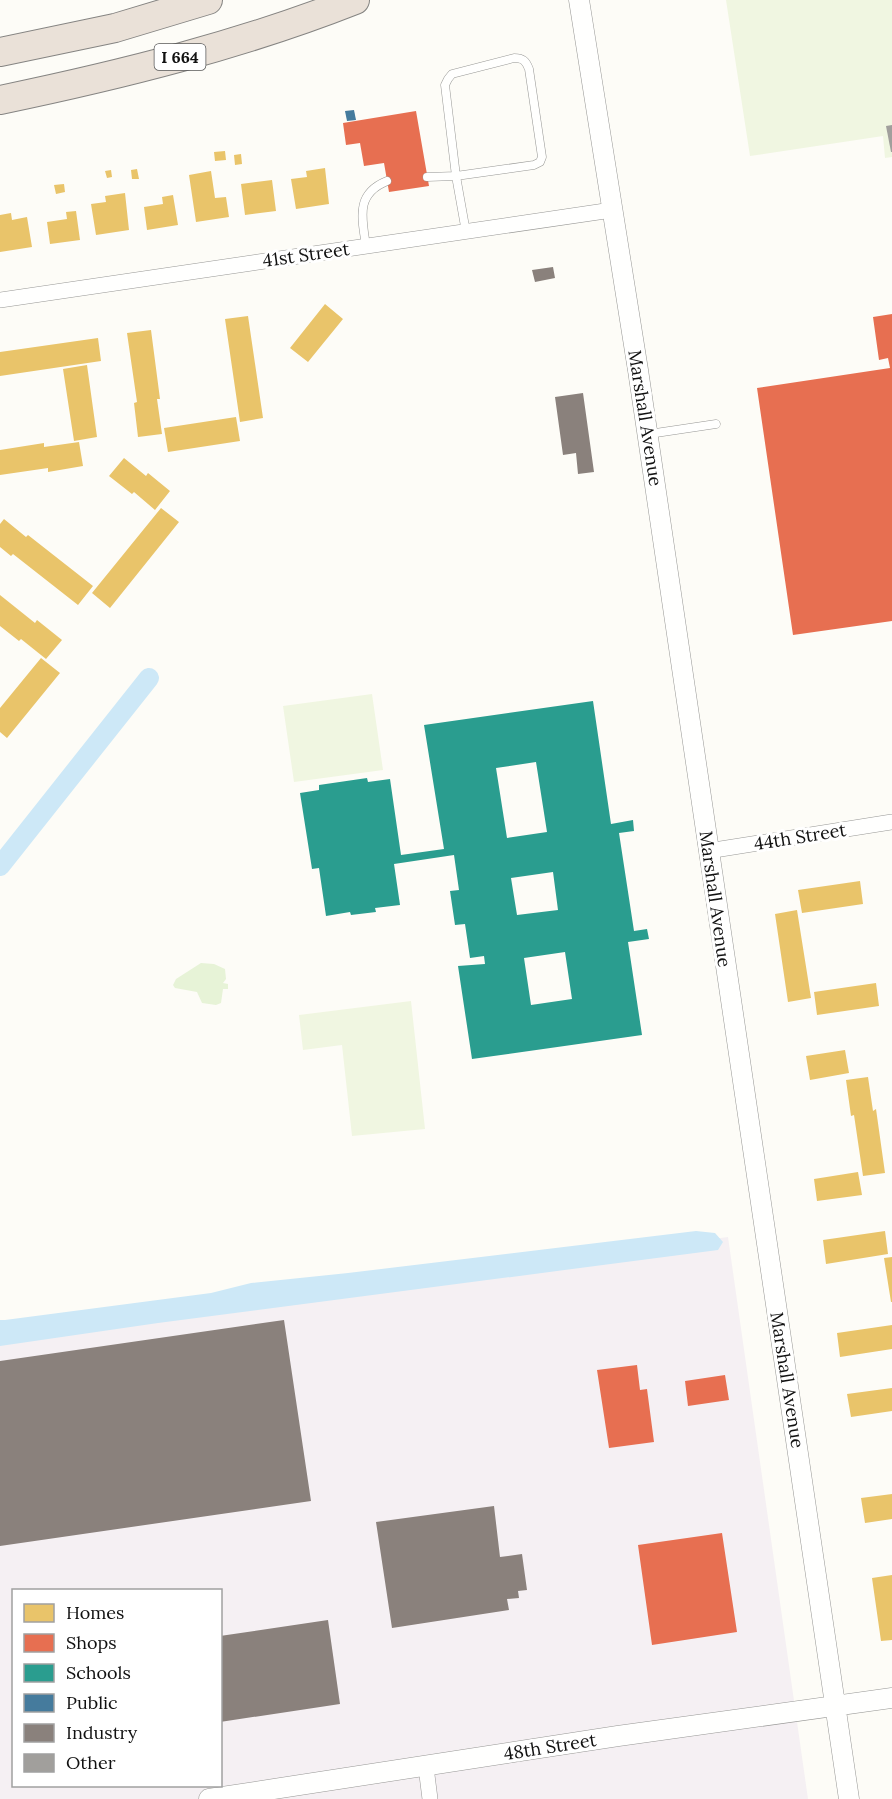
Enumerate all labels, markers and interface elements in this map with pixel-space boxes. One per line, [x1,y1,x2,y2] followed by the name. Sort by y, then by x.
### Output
[154,44,206,70] road number: I 664
[261,237,351,272] street label: 41st Street
[623,348,668,488] street label: Marshall Avenue
[752,818,848,855] street label: 44th Street
[695,829,736,969] street label: Marshall Avenue
[765,1310,810,1450] street label: Marshall Avenue
[12,1589,222,1787] legend
[66,1601,124,1624] text: Homes
[66,1631,117,1654] text: Shops
[66,1661,131,1684] text: Schools
[66,1691,118,1714] text: Public
[66,1721,138,1744] text: Industry
[502,1728,598,1765] street label: 48th Street
[66,1751,116,1774] text: Other

